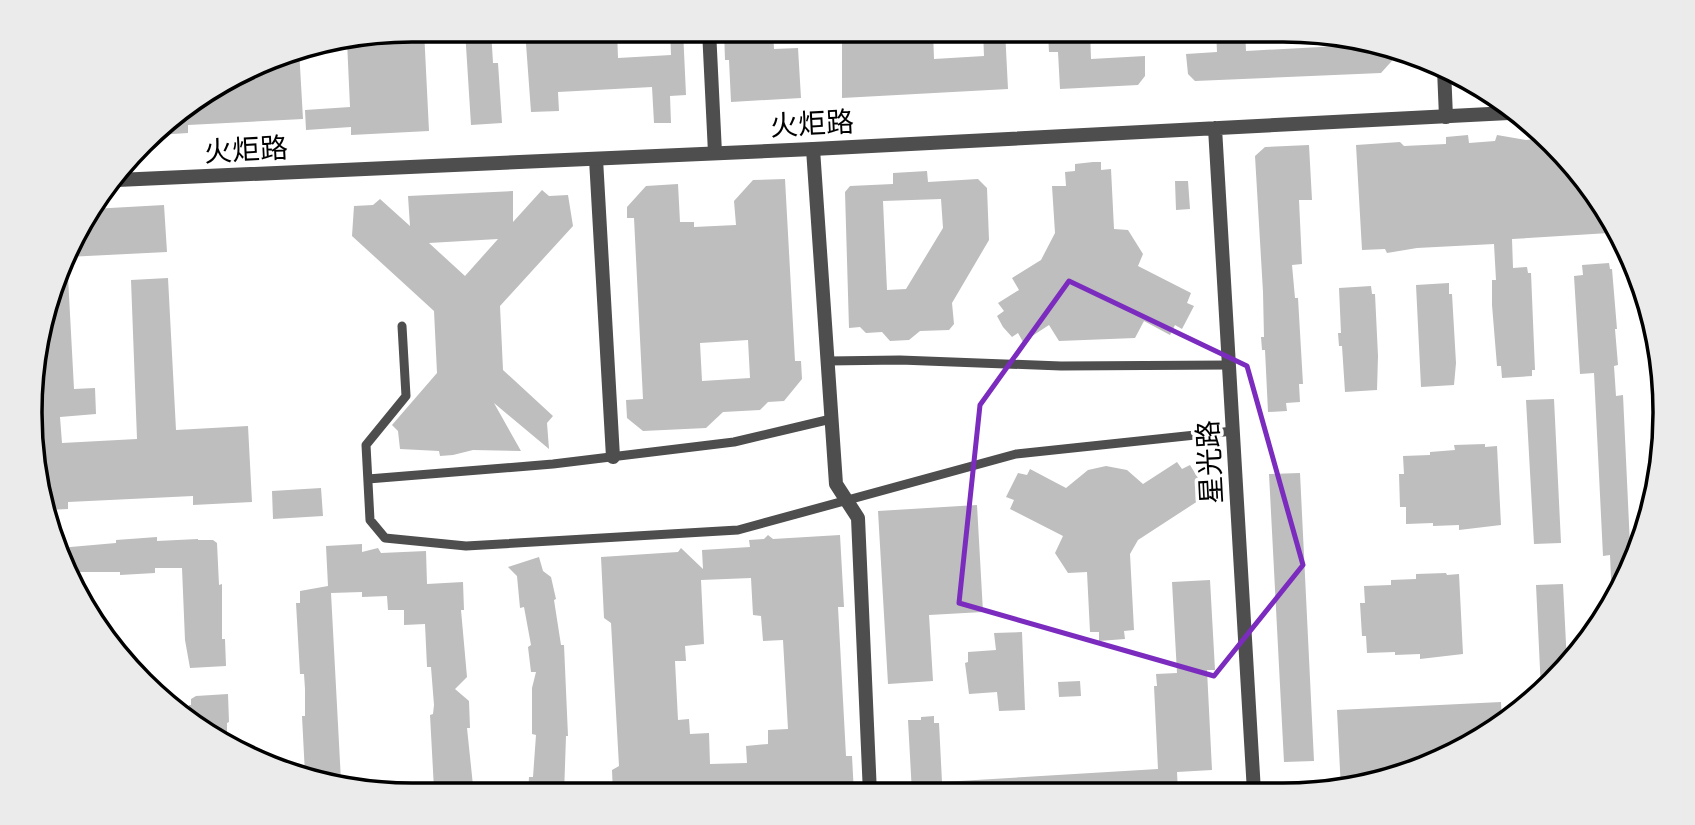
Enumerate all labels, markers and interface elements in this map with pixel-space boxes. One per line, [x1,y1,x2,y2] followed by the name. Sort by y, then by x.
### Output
[769,101,855,147] street label: 火炬路
[203,127,289,173] street label: 火炬路
[1187,419,1233,505] street label: 星光路

